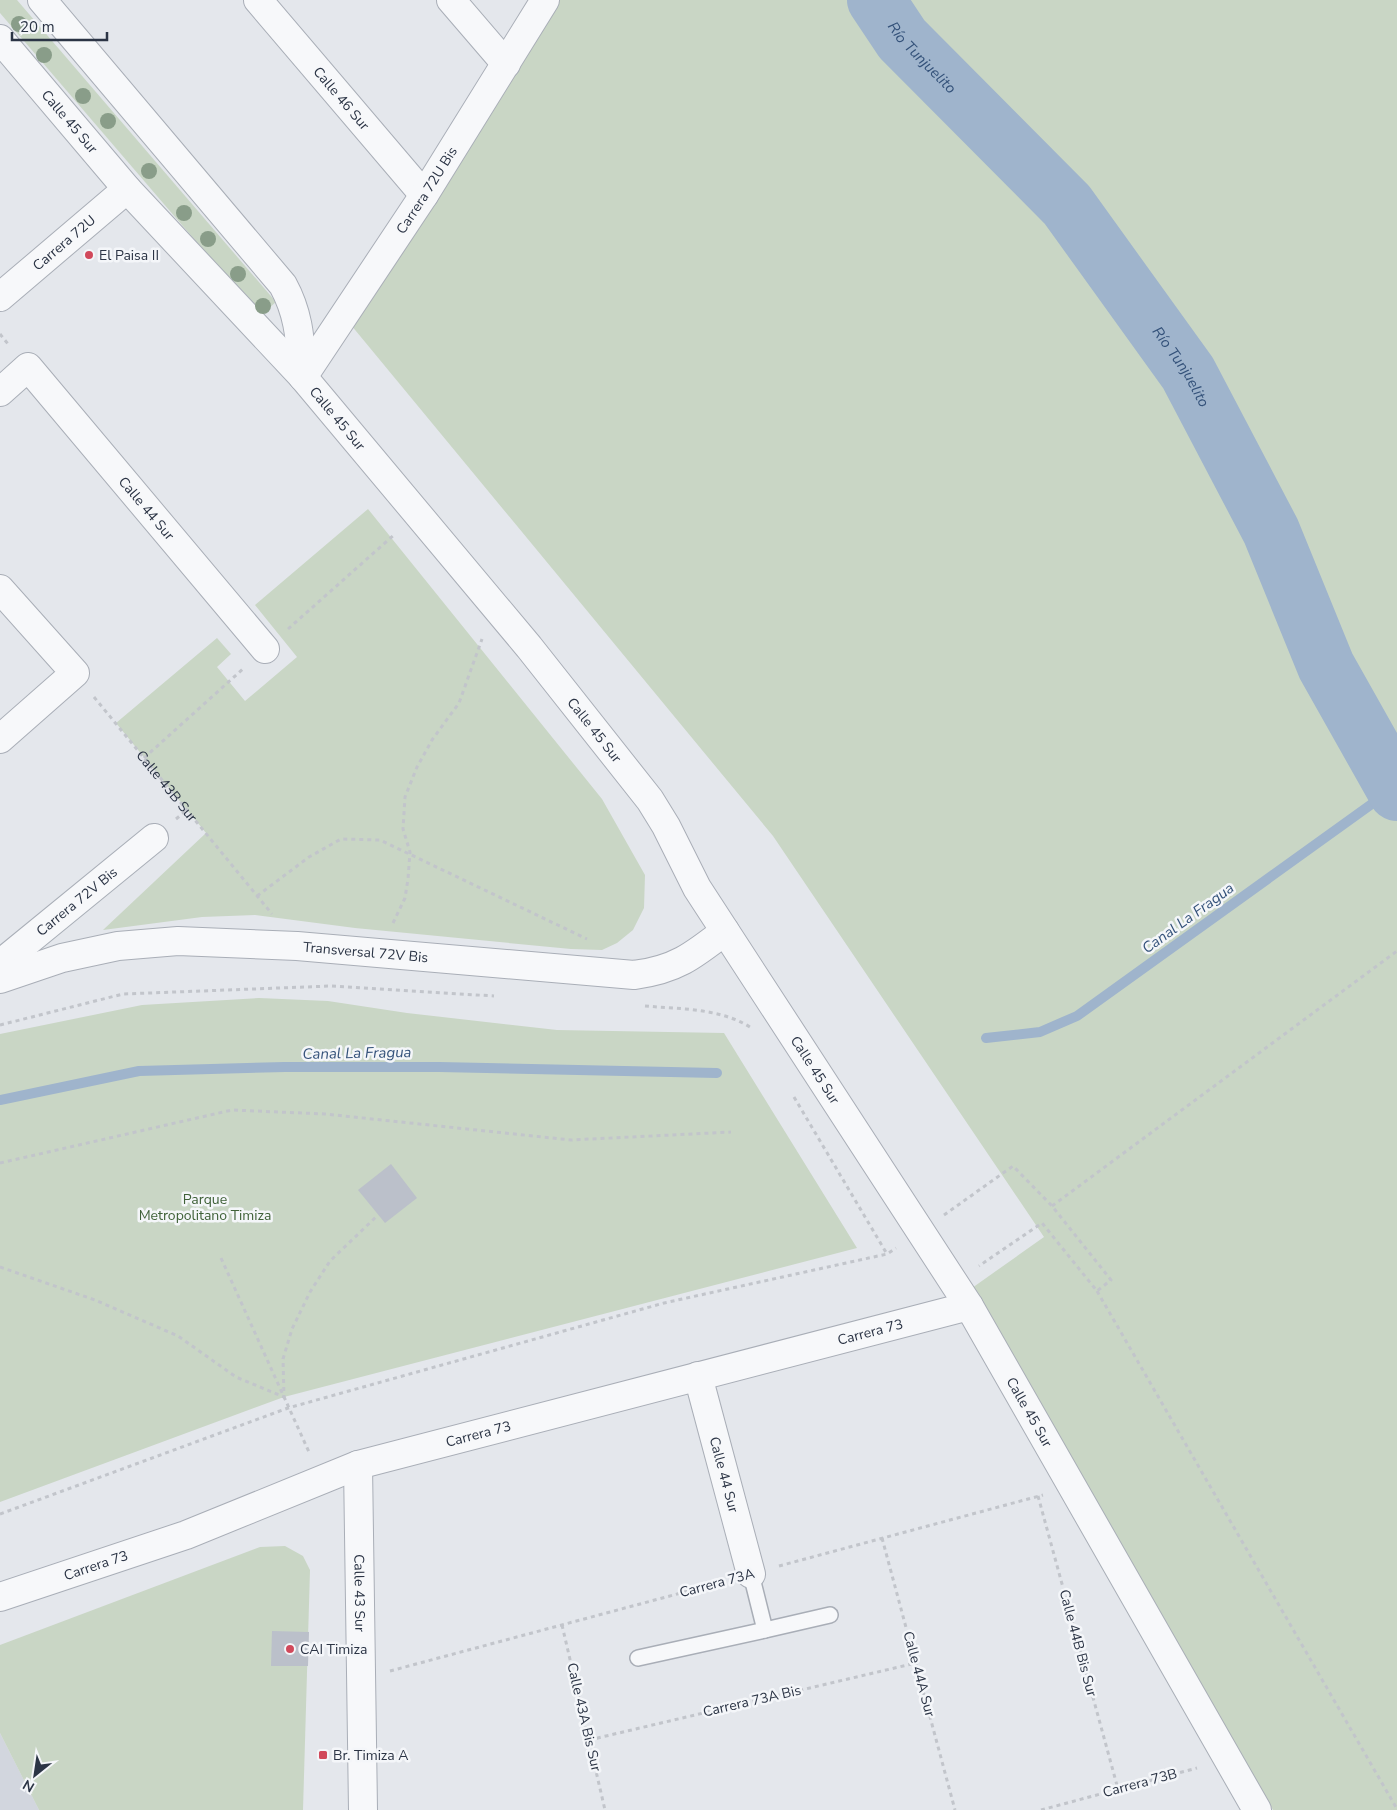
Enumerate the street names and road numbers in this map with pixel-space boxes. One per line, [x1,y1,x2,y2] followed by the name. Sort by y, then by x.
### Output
[309,62,374,134] street label: Calle 46 Sur
[37,86,102,157] street label: Calle 45 Sur
[391,143,461,237] street label: Carrera 72U Bis
[28,210,99,275] street label: Carrera 72U
[305,382,370,454] street label: Calle 45 Sur
[114,472,179,544] street label: Calle 44 Sur
[563,694,626,766] street label: Calle 45 Sur
[132,746,202,826] street label: Calle 43B Sur
[32,862,121,940] street label: Carrera 72V Bis
[302,937,429,967] street label: Transversal 72V Bis
[786,1032,845,1108] street label: Calle 45 Sur
[835,1314,905,1349] street label: Carrera 73
[1002,1374,1057,1451] street label: Calle 45 Sur
[444,1416,513,1451] street label: Carrera 73
[705,1434,744,1515] street label: Calle 44 Sur
[61,1545,131,1585] street label: Carrera 73
[350,1554,370,1632] street label: Calle 43 Sur
[677,1564,757,1602] street label: Carrera 73A
[1055,1587,1101,1699] street label: Calle 44B Bis Sur
[898,1629,940,1719] street label: Calle 44A Sur
[562,1661,606,1773] street label: Calle 43A Bis Sur
[701,1680,803,1722] street label: Carrera 73A Bis
[1101,1764,1179,1802] street label: Carrera 73B

